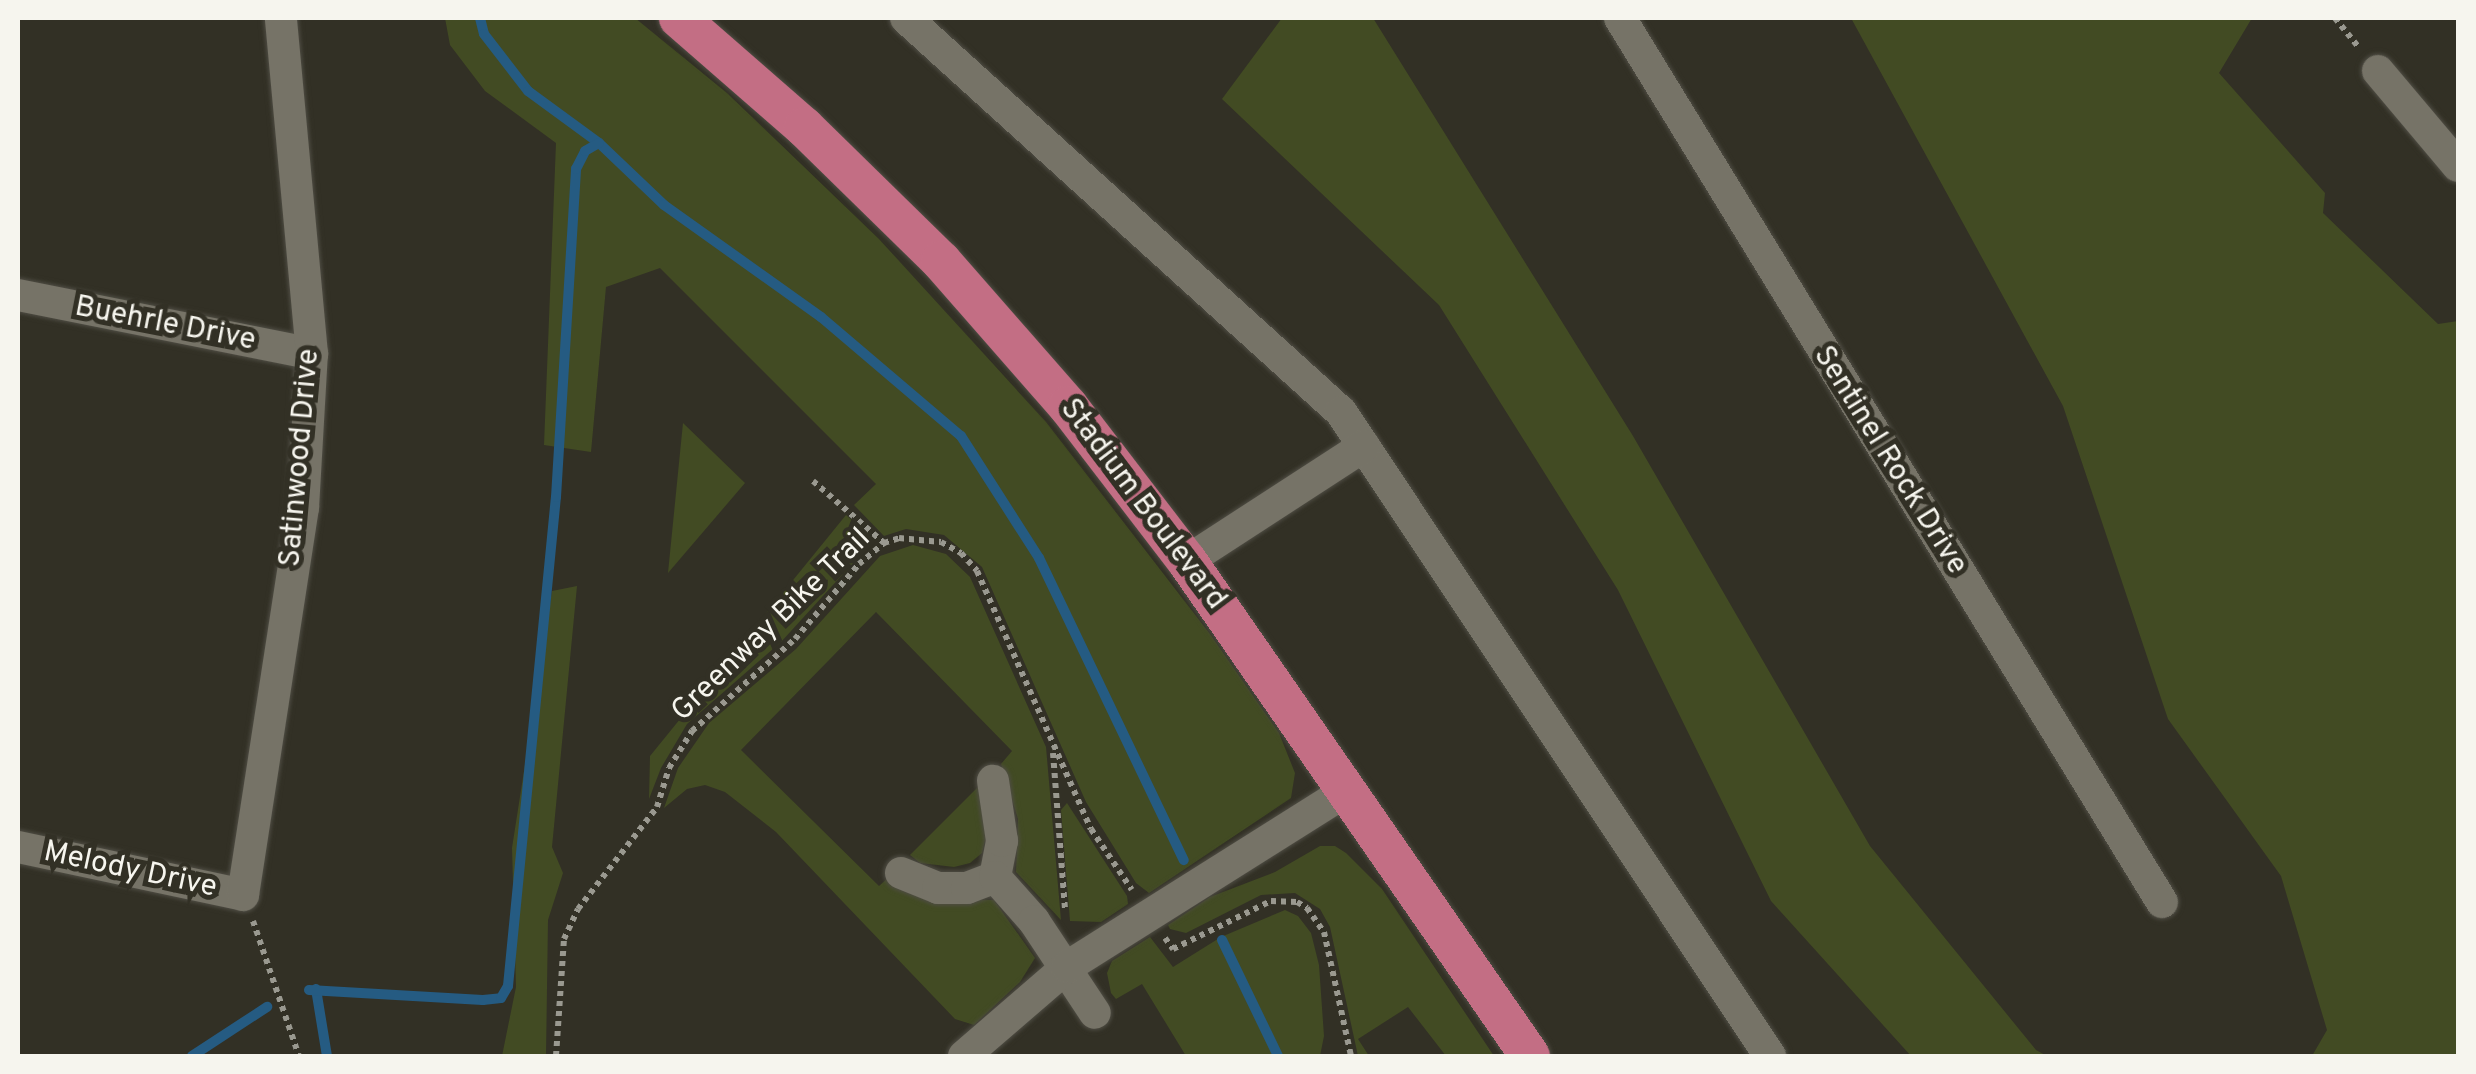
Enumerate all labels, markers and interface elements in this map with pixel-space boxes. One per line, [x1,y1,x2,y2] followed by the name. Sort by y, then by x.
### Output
[72,290,258,360] street label: Buehrle Drive
[1804,340,1974,582] street label: Sentinel Rock Drive
[274,347,328,569] street label: Satinwood Drive
[1051,392,1233,618] street label: Stadium Boulevard
[665,521,879,731] street label: Greenway Bike Trail
[40,835,220,907] street label: Melody Drive

